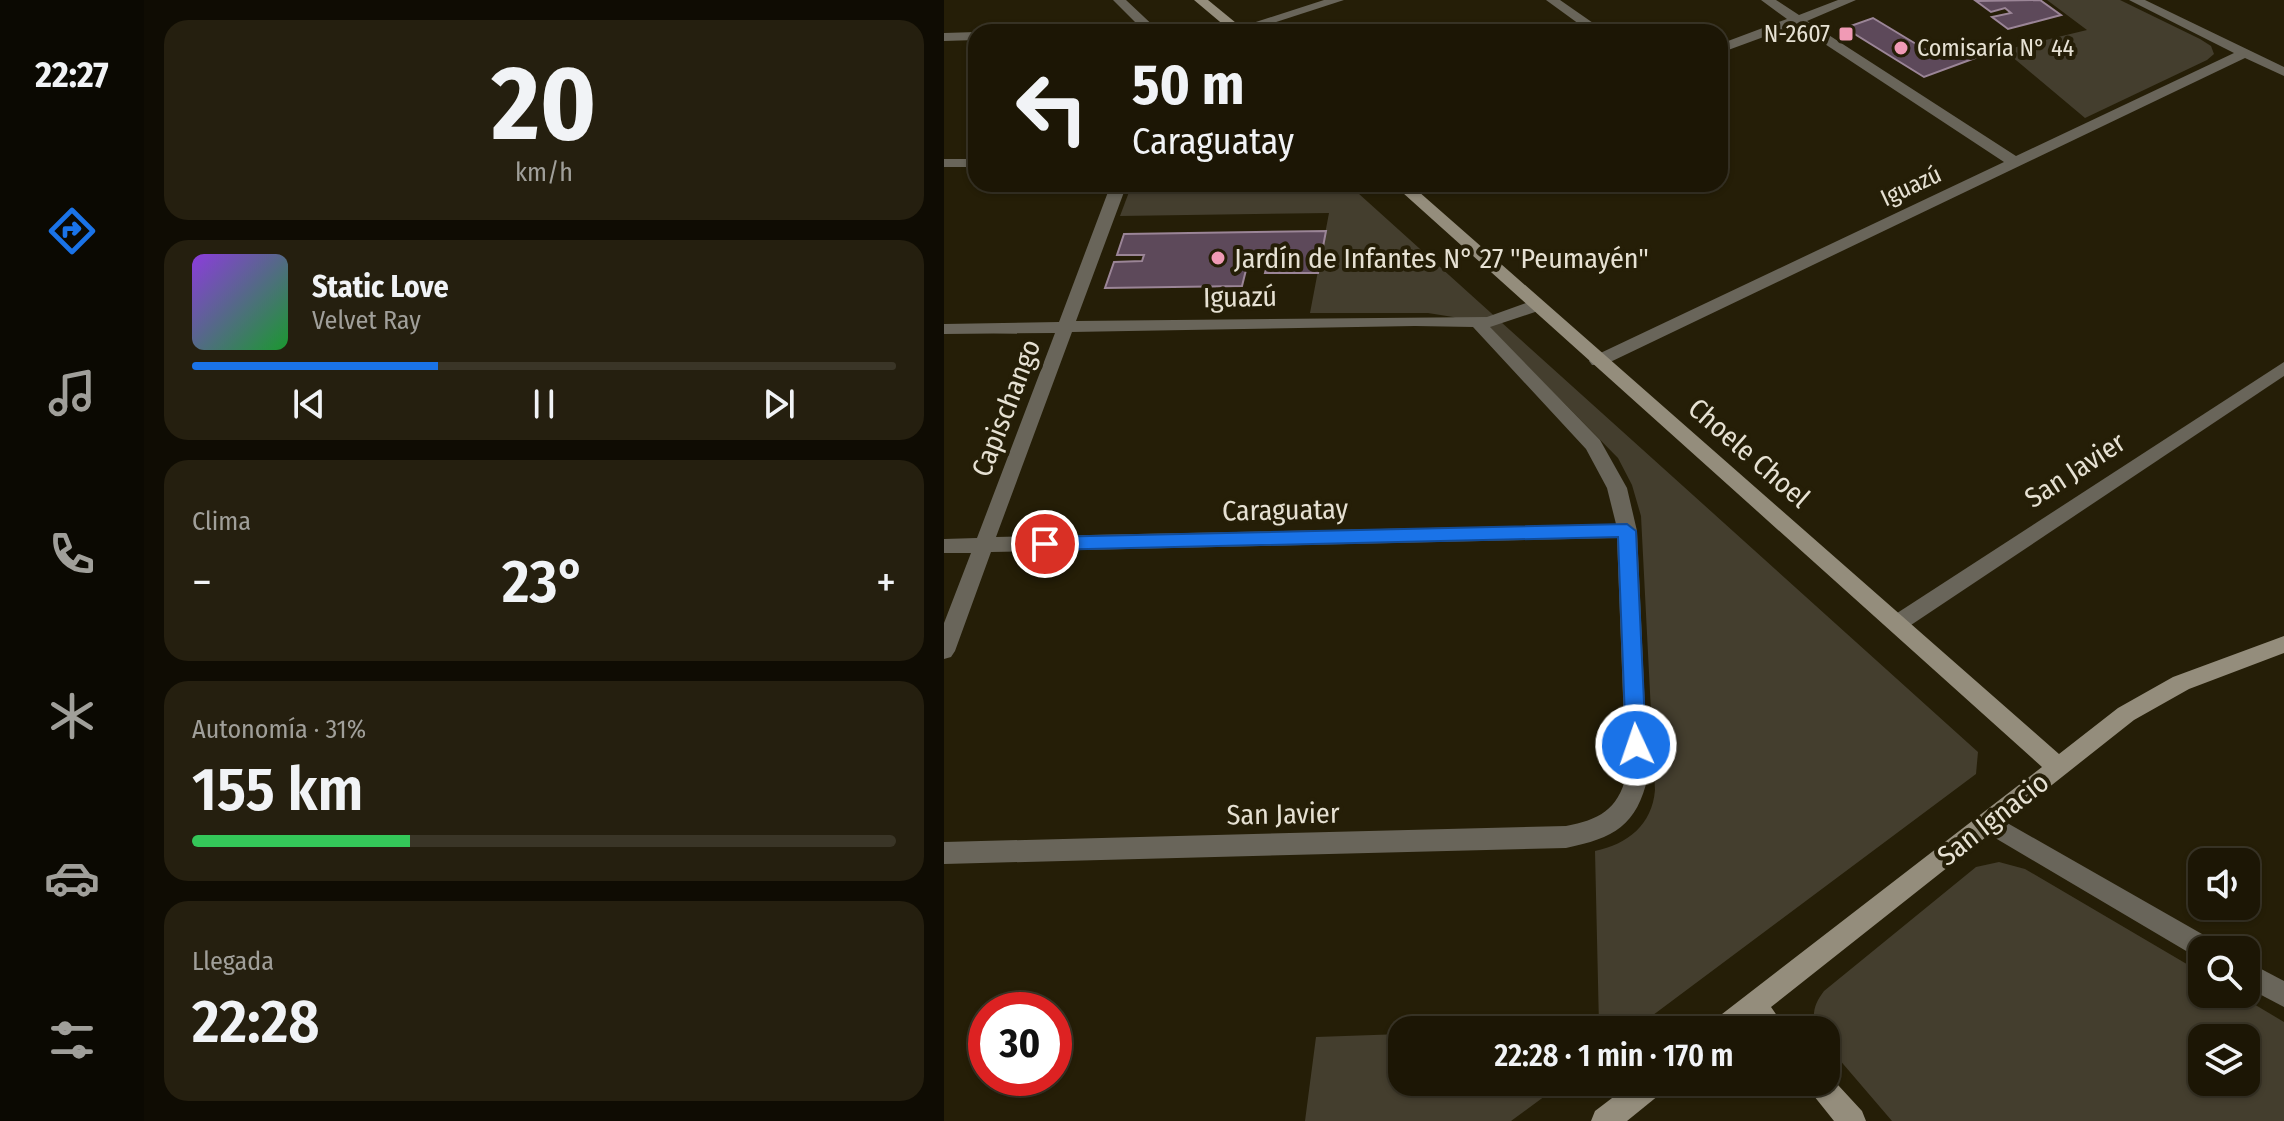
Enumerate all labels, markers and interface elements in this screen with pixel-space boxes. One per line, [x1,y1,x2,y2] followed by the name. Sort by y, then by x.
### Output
[1764,20,1830,48] place label: N-2607
[1837,25,1855,43] marker: N-2607
[1917,34,2074,62] place label: Comisaría N° 44
[1892,39,1910,57] marker: Comisaría N° 44
[492,42,596,167] text: 20
[1132,52,1244,119] text: 50 m
[35,53,109,97] text: 22:27
[1000,56,1104,160] icon: left
[1132,120,1294,164] text: Caraguatay
[515,157,573,188] text: km/h
[1876,160,1946,212] street label: Iguazú
[44,203,100,259] icon: directions
[1234,242,1649,275] place label: Jardín de Infantes N° 27 "Peumayén"
[1209,249,1227,267] marker: Jardín de Infantes N° 27 "Peumayén"
[312,269,449,305] text: Static Love
[1203,280,1277,314] street label: Iguazú
[312,305,421,336] text: Velvet Ray
[965,335,1047,481] street label: Capischango
[44,365,100,421] icon: music
[287,382,331,426] icon: previous
[522,382,566,426] icon: pause
[757,382,801,426] icon: next
[1682,391,1816,515] street label: Choele Choel
[2019,425,2132,515] street label: San Javier
[1222,492,1349,528] street label: Caraguatay
[192,506,251,537] text: Clima
[1011,510,1079,578] pin
[1023,522,1067,566] icon: arrive
[44,526,100,582] icon: phone
[502,546,586,618] text: 23°
[192,556,212,609] text: −
[876,556,896,609] text: +
[44,688,100,744] icon: climate
[1594,703,1678,787] position arrow
[192,714,366,745] text: Autonomía · 31%
[192,754,363,826] text: 155 km
[1931,765,2055,873] street label: San Ignacio
[1226,797,1340,831] street label: San Javier
[2188,848,2260,1096] map controls
[2188,848,2260,920] button: sound
[44,850,100,906] icon: car
[2188,936,2260,1008] button: search
[192,946,274,977] text: Llegada
[192,986,320,1058] text: 22:28
[968,992,1072,1096] speed limit sign: 30
[44,1012,100,1068] icon: filters
[2188,1024,2260,1096] button: layers
[1495,1038,1733,1074] text: 22:28 · 1 min · 170 m

